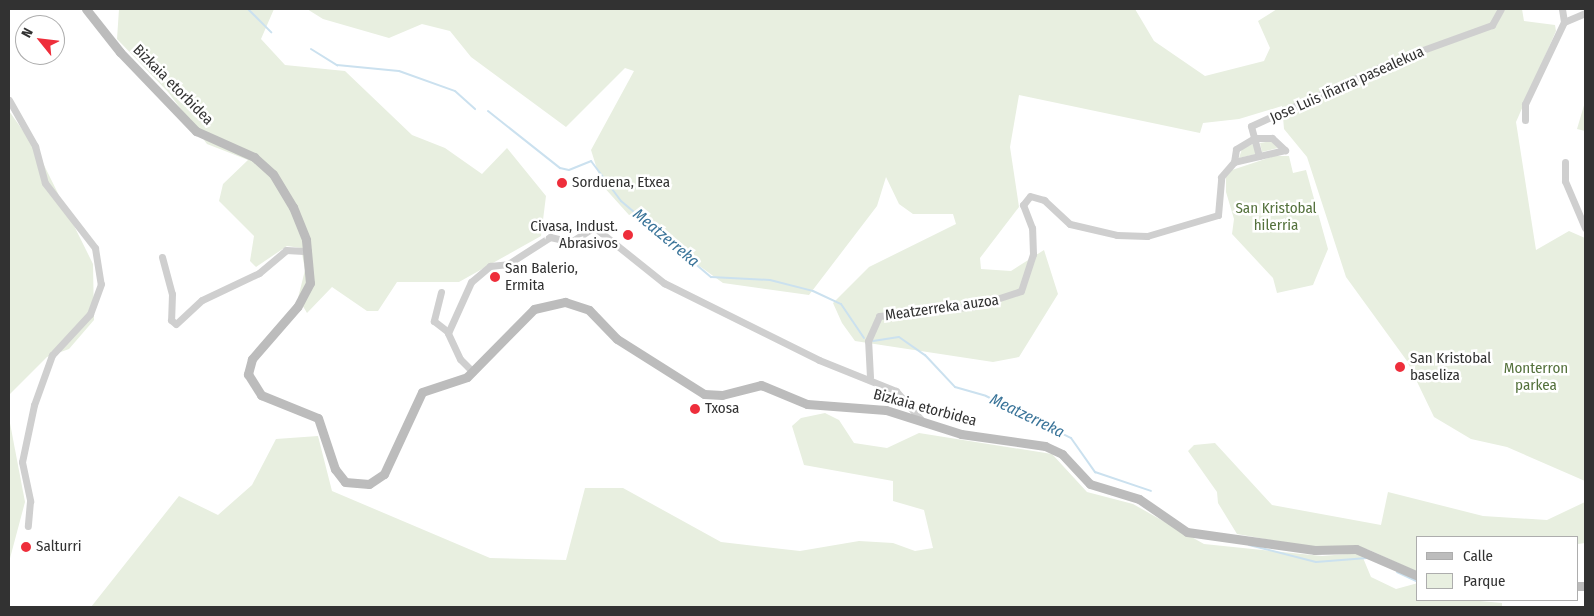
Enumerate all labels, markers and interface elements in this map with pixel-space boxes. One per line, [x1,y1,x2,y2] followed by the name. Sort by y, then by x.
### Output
[15,15,65,65] north arrow
[18,25,37,41] text: N
[129,41,217,129] street label: Bizkaia etorbidea
[1267,43,1427,127] street label: Jose Luis Iñarra pasealekua
[572,174,670,192] place label: Sorduena, Etxea
[556,177,568,189] marker: Sorduena, Etxea
[1235,199,1317,234] park label: San Kristobal hilerria
[629,205,703,271] water label: Meatzerreka
[530,217,618,252] place label: Civasa, Indust. Abrasivos
[622,229,634,241] marker: Civasa, Indust. Abrasivos
[505,259,578,294] place label: San Balerio, Ermita
[489,271,501,283] marker: San Balerio, Ermita
[884,291,1000,325] street label: Meatzerreka auzoa
[1410,349,1491,384] place label: San Kristobal baseliza
[1504,359,1568,394] park label: Monterron parkea
[1394,361,1406,373] marker: San Kristobal baseliza
[871,386,979,430] street label: Bizkaia etorbidea
[987,390,1067,442] water label: Meatzerreka
[705,400,739,418] place label: Txosa
[689,403,701,415] marker: Txosa
[1416,536,1579,601] legend
[36,538,82,556] place label: Salturri
[20,541,32,553] marker: Salturri
[1463,547,1493,565] text: Calle
[1463,572,1506,590] text: Parque

